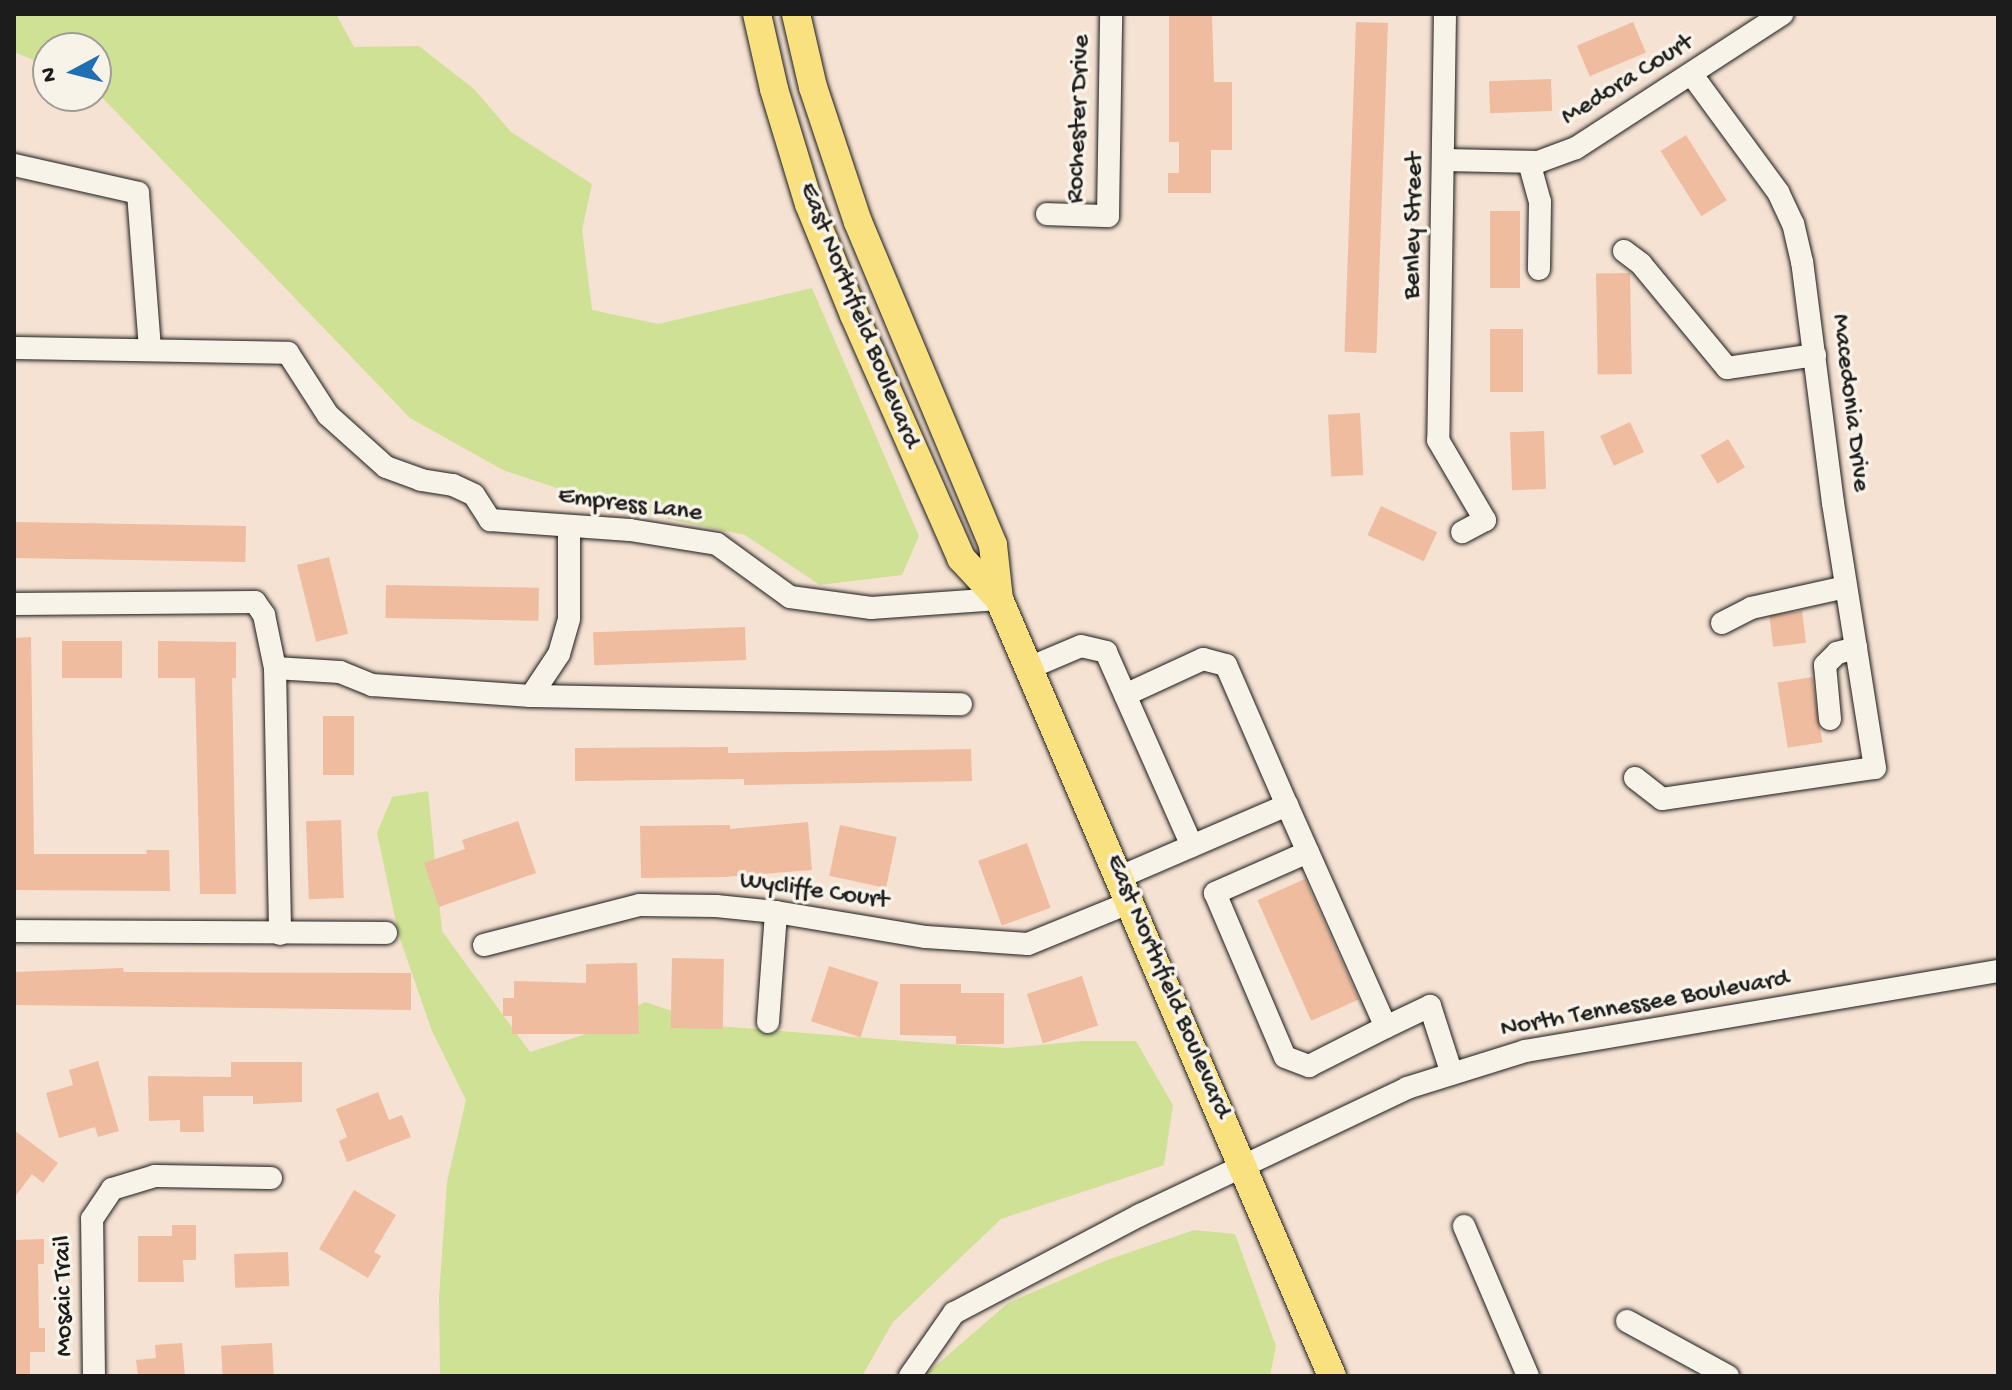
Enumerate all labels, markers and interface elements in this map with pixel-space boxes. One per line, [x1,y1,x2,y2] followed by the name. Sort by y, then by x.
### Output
[1556,28,1700,134] street label: Medora Court
[32,32,112,112] north arrow
[1061,34,1099,204] street label: Rochester Drive
[36,66,64,83] text: N
[1398,152,1432,300] street label: Benley Street
[790,179,926,453] street label: East Northfield Boulevard
[1823,312,1875,494] street label: Macedonia Drive
[556,482,704,530] street label: Empress Lane
[1097,850,1237,1124] street label: East Northfield Boulevard
[737,866,891,918] street label: Wycliffe Court
[1498,964,1792,1046] street label: North Tennessee Boulevard
[48,1235,82,1357] street label: Mosaic Trail

